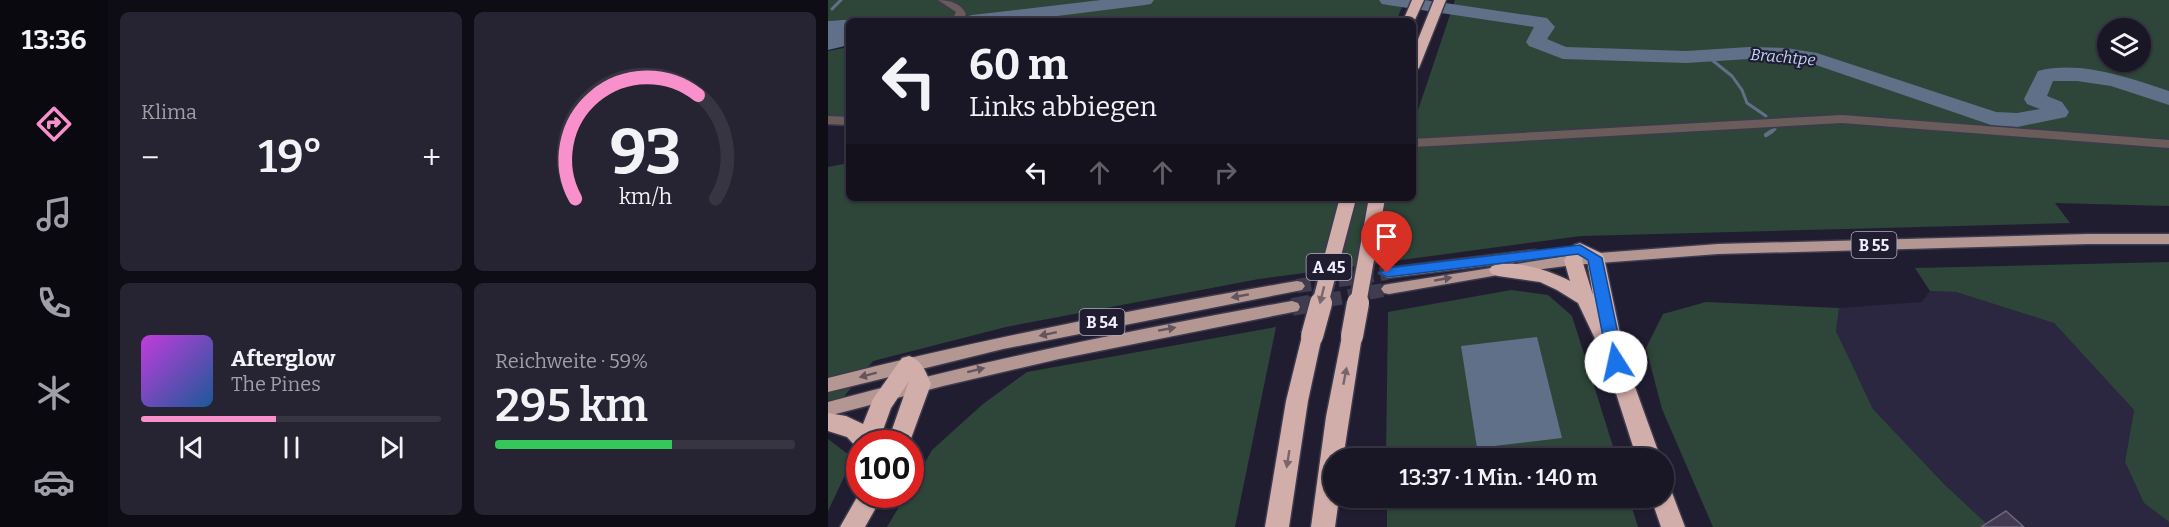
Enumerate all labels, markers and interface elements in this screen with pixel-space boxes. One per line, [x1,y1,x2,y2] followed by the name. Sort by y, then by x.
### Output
[2097,18,2151,72] map controls
[2097,18,2151,72] button: layers
[21,24,87,56] text: 13:36
[969,40,1068,90] text: 60 m
[870,42,948,120] icon: left
[1750,45,1816,69] water label: Brachtpe
[969,91,1157,123] text: Links abbiegen
[141,100,197,124] text: Klima
[33,103,75,145] icon: directions
[609,115,681,190] text: 93
[258,130,323,184] text: 19°
[141,138,159,178] text: −
[422,138,441,178] text: +
[1020,156,1053,189] icon: left
[1083,156,1116,189] icon: ahead
[1146,156,1179,189] icon: ahead
[1209,156,1242,189] icon: right
[618,184,672,210] text: km/h
[33,193,75,235] icon: music
[1361,211,1412,273] pin
[1370,220,1403,253] icon: arrive
[1852,232,1896,258] road number: B 55
[1306,254,1352,280] road number: A 45
[1434,275,1453,284] one-way arrow
[33,282,75,324] icon: phone
[1317,286,1327,304] one-way arrow
[1230,292,1249,301] one-way arrow
[1080,309,1124,335] road number: B 54
[1158,325,1177,334] one-way arrow
[1039,329,1057,339] one-way arrow
[1584,330,1648,394] position arrow
[231,345,335,372] text: Afterglow
[495,349,648,373] text: Reichweite · 59%
[967,365,986,375] one-way arrow
[1341,367,1350,386] one-way arrow
[859,370,878,380] one-way arrow
[33,372,75,414] icon: climate
[231,372,321,396] text: The Pines
[495,379,648,433] text: 295 km
[846,430,924,508] speed limit sign: 100
[175,431,208,464] icon: previous
[275,431,308,464] icon: pause
[375,431,408,464] icon: next
[1283,449,1292,468] one-way arrow
[33,461,75,503] icon: car
[1399,464,1598,491] text: 13:37 · 1 Min. · 140 m

